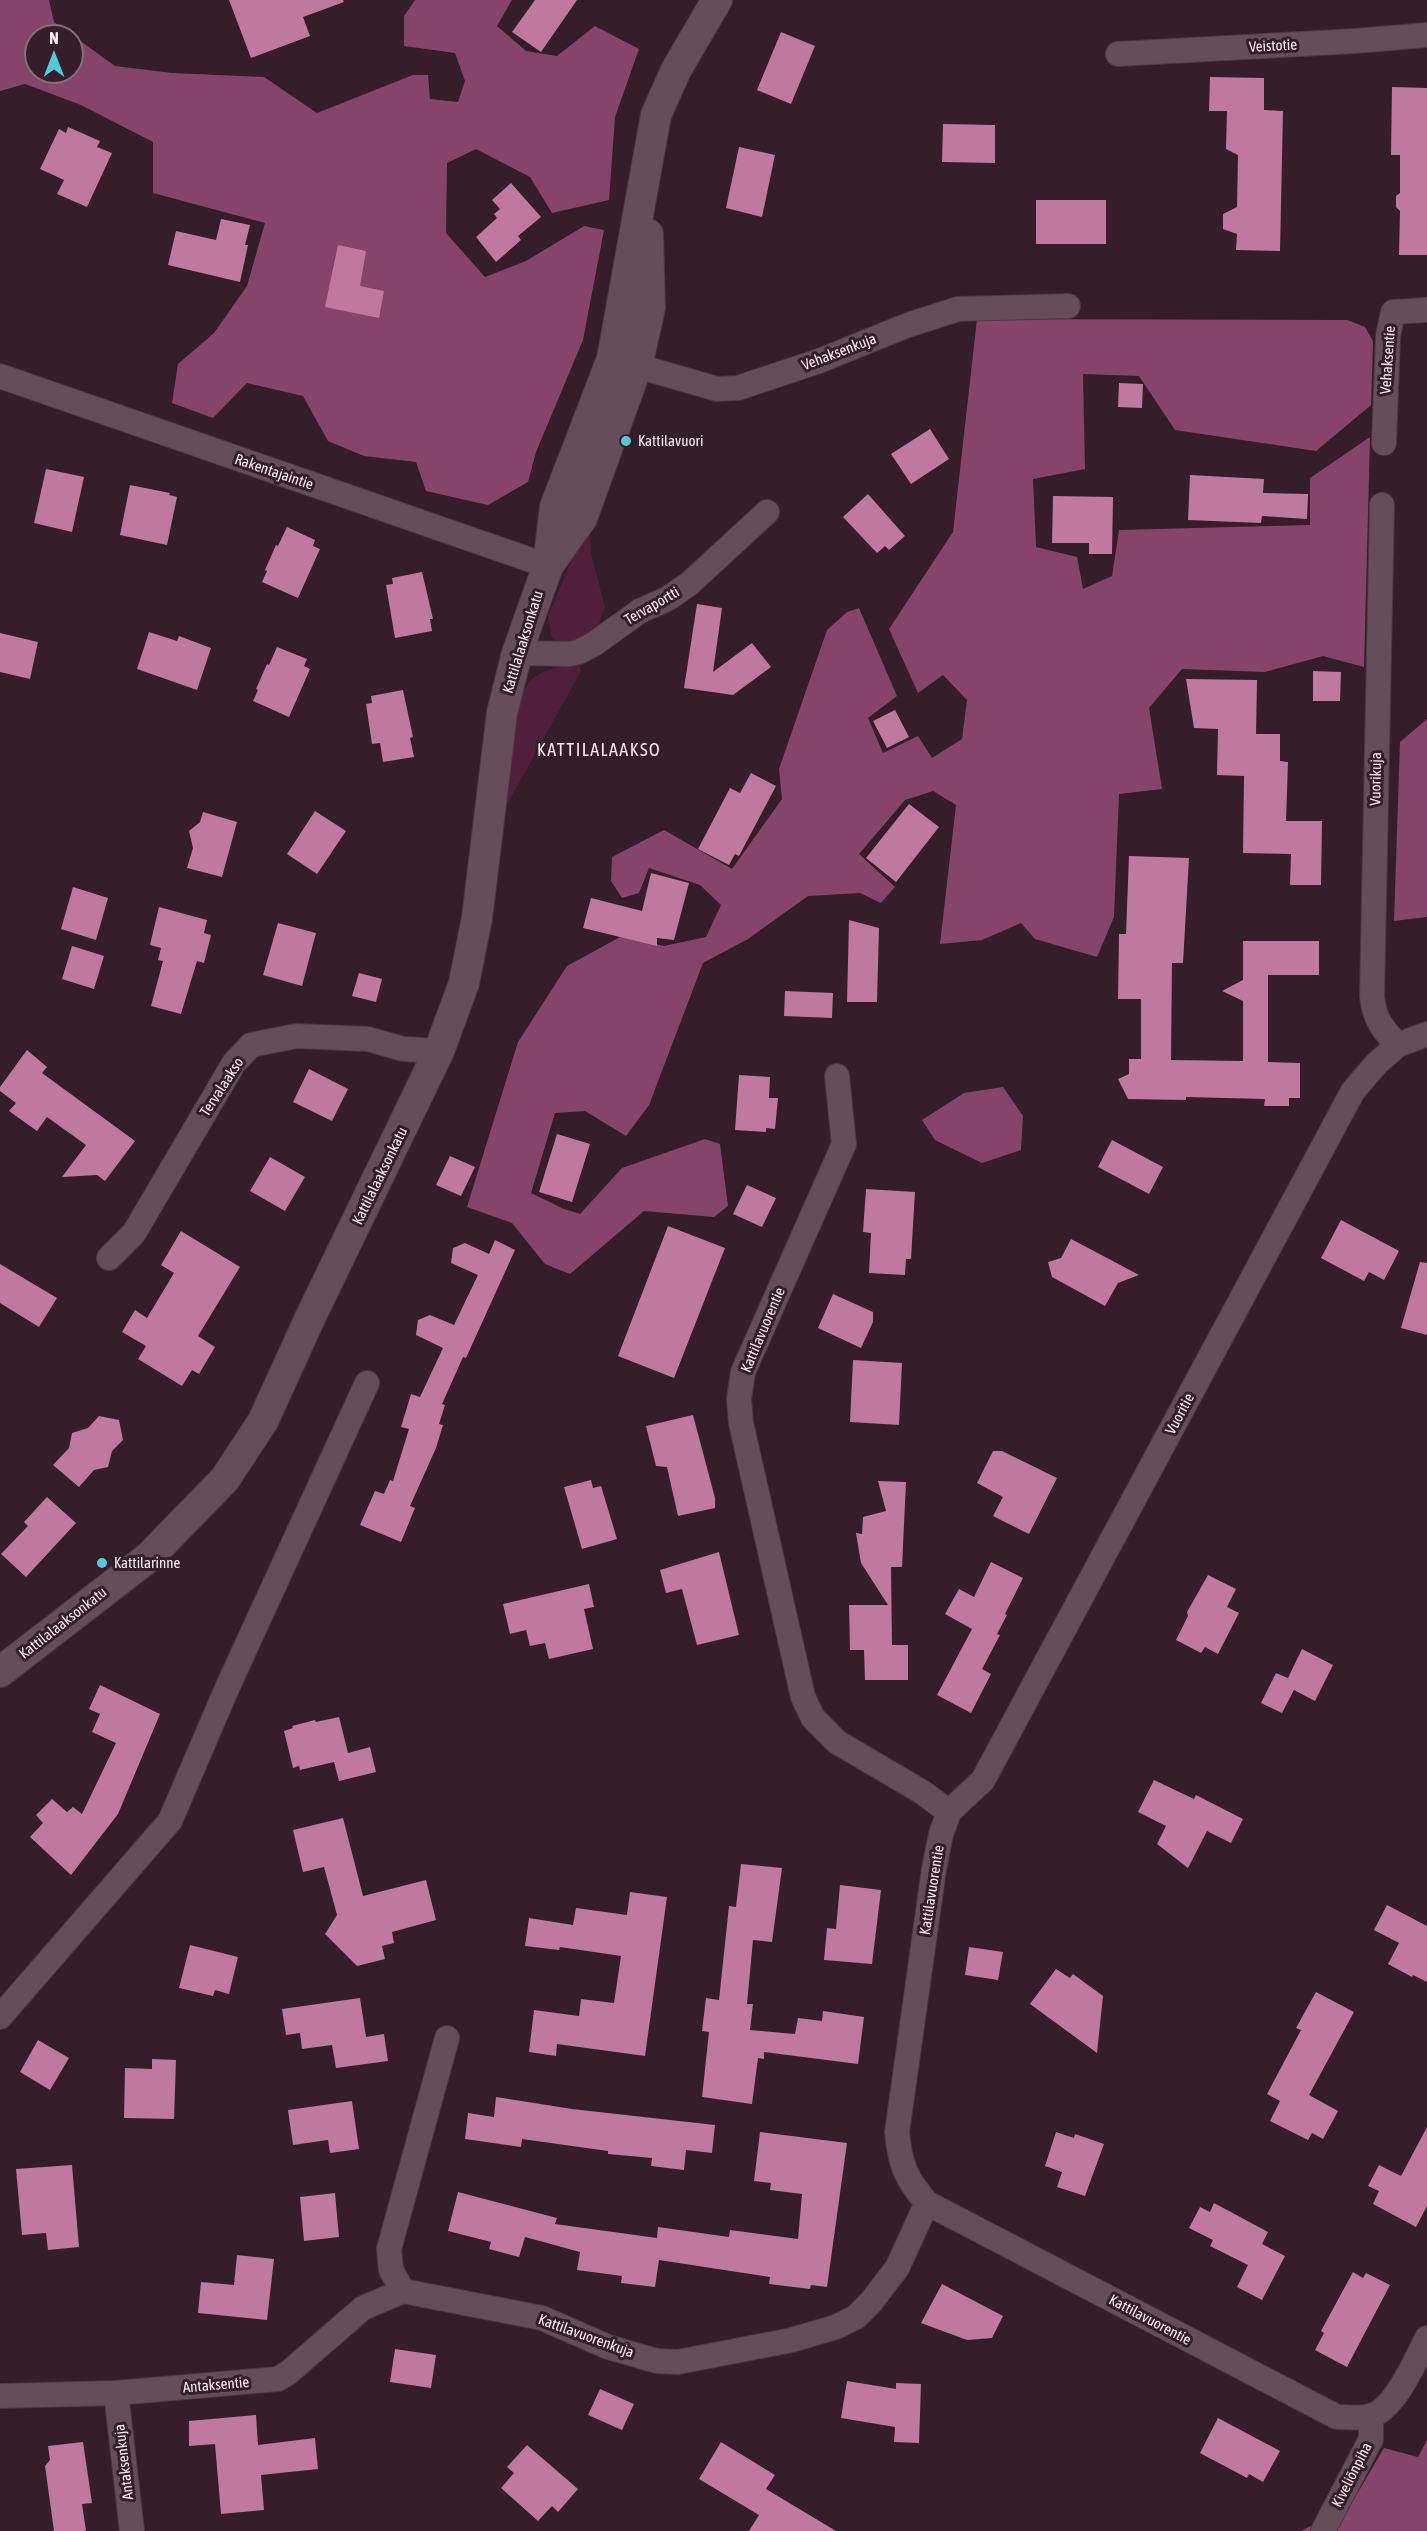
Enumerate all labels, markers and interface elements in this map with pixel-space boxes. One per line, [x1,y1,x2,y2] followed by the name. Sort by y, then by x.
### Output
[24,24,84,84] north arrow
[49,29,59,47] text: N
[1248,36,1298,56] street label: Veistotie
[1377,325,1399,395] street label: Vehaksentie
[799,330,879,374] street label: Vehaksenkuja
[638,432,703,450] place label: Kattilavuori
[619,434,633,448] marker: Kattilavuori
[232,450,316,494] street label: Rakentajaintie
[621,583,683,629] street label: Tervaportti
[499,589,547,695] street label: Kattilalaaksonkatu
[537,739,661,761] district label: KATTILALAAKSO
[1367,752,1385,806] street label: Vuorikuja
[196,1054,248,1120] street label: Tervalaakso
[349,1124,411,1228] street label: Kattilalaaksonkatu
[737,1285,789,1375] street label: Kattilavuorentie
[1162,1390,1198,1438] street label: Vuoritie
[114,1554,180,1572] place label: Kattilarinne
[95,1556,109,1570] marker: Kattilarinne
[16,1583,110,1663] street label: Kattilalaaksonkatu
[916,1844,948,1936] street label: Kattilavuorentie
[1106,2291,1194,2349] street label: Kattilavuorentie
[536,2310,636,2362] street label: Kattilavuorenkuja
[182,2373,250,2397] street label: Antaksentie
[110,2423,138,2501] street label: Antaksenkuja
[1328,2440,1376,2510] street label: Kiveliönpiha

